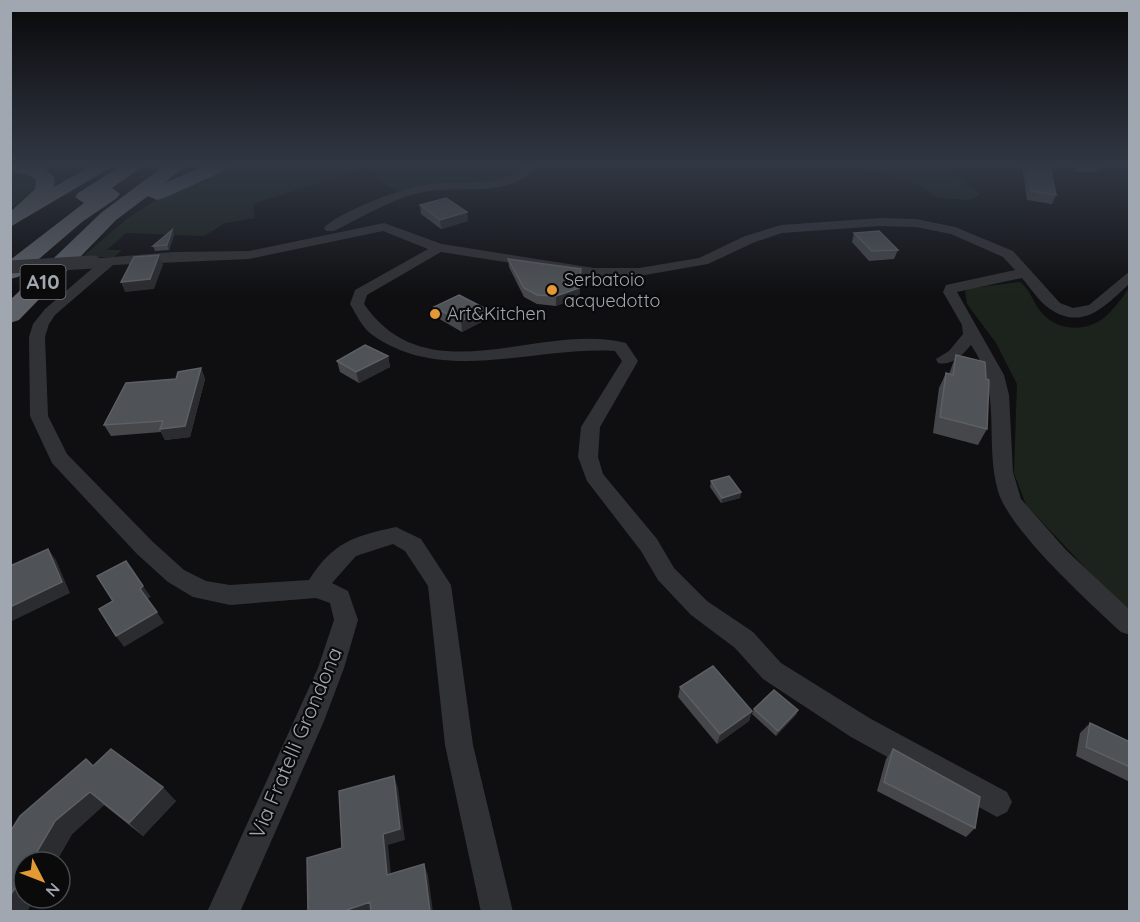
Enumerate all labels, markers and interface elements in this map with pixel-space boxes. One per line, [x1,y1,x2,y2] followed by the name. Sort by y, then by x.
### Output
[20,265,66,299] road number: A10
[564,268,660,312] place label: Serbatoio acquedotto
[545,283,559,297] marker: Serbatoio acquedotto
[447,302,546,325] place label: Art&Kitchen
[428,307,442,321] marker: Art&Kitchen
[243,643,347,842] street label: Via Fratelli Grondona
[12,850,72,910] north arrow
[42,879,65,901] text: N

